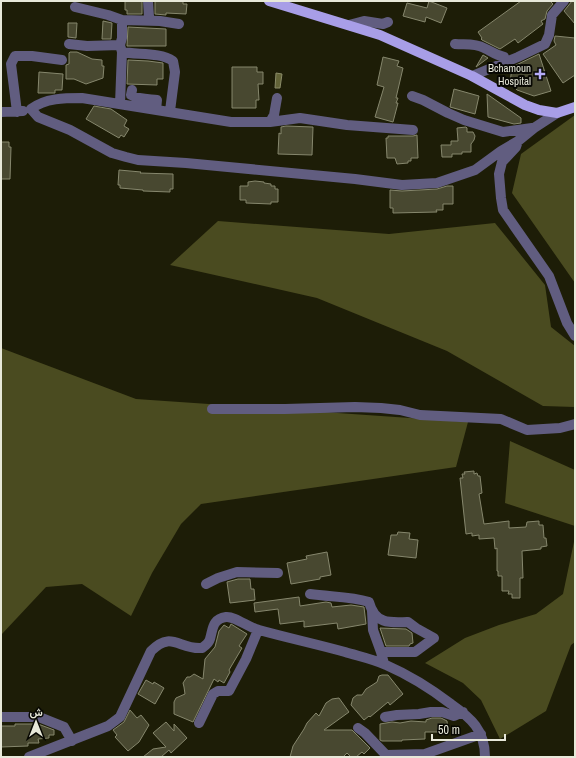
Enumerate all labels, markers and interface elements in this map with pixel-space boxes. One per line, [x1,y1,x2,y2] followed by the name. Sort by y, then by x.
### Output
[488,61,531,88] place label: Bchamoun Hospital
[534,68,546,80] marker: Bchamoun Hospital
[16,702,56,742] north arrow
[29,705,43,719] text: ش
[432,716,505,742] scale bar
[438,722,460,738] text: 50 m

